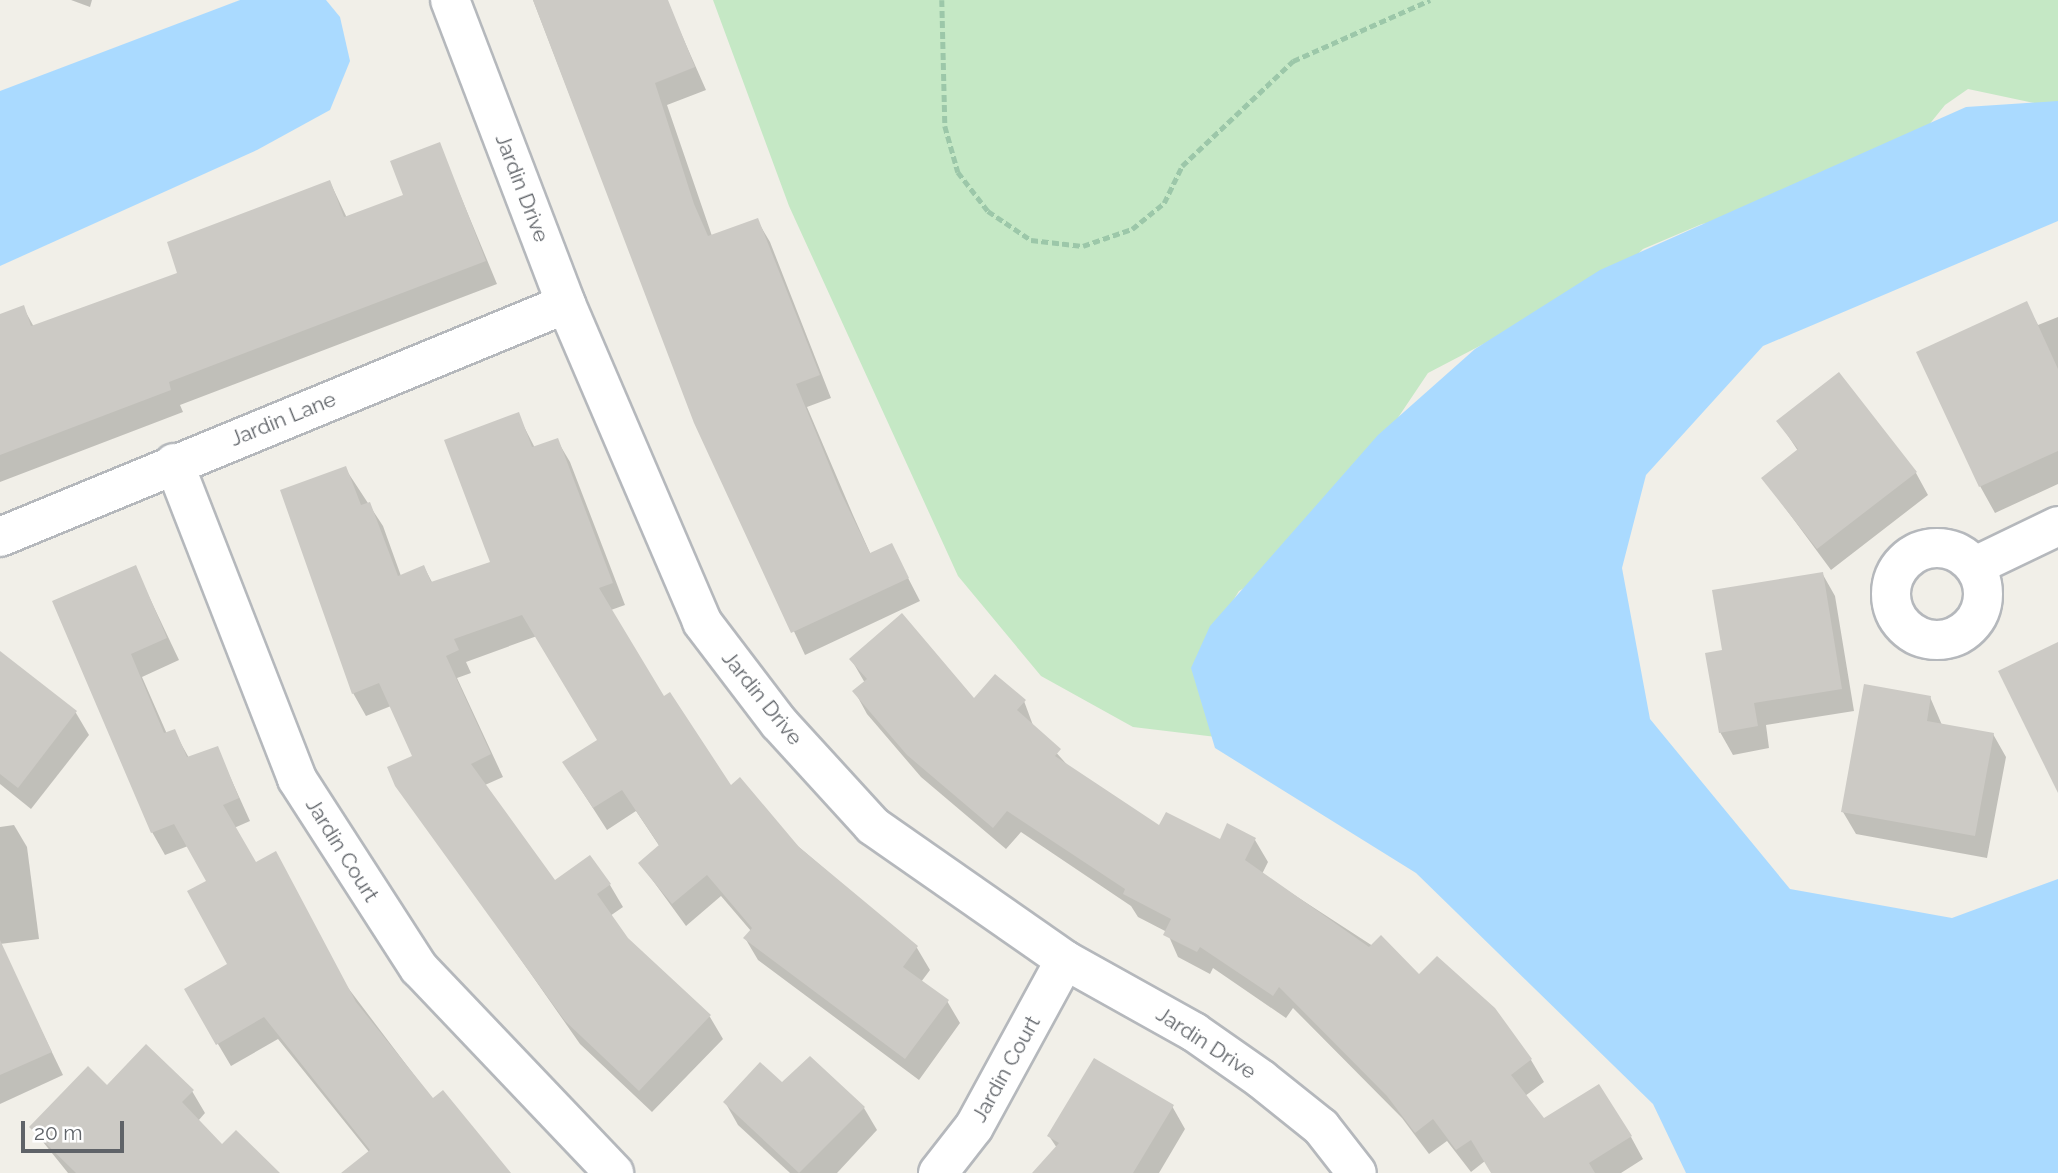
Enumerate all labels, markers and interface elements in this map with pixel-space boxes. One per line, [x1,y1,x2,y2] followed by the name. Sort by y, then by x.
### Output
[490,130,554,246] street label: Jardin Drive
[226,386,340,452] street label: Jardin Lane
[716,646,808,750] street label: Jardin Drive
[300,794,384,906] street label: Jardin Court
[1151,1001,1261,1085] street label: Jardin Drive
[967,1012,1045,1126] street label: Jardin Court
[24,1106,128,1150] scale bar
[34,1120,82,1145] text: 20 m

